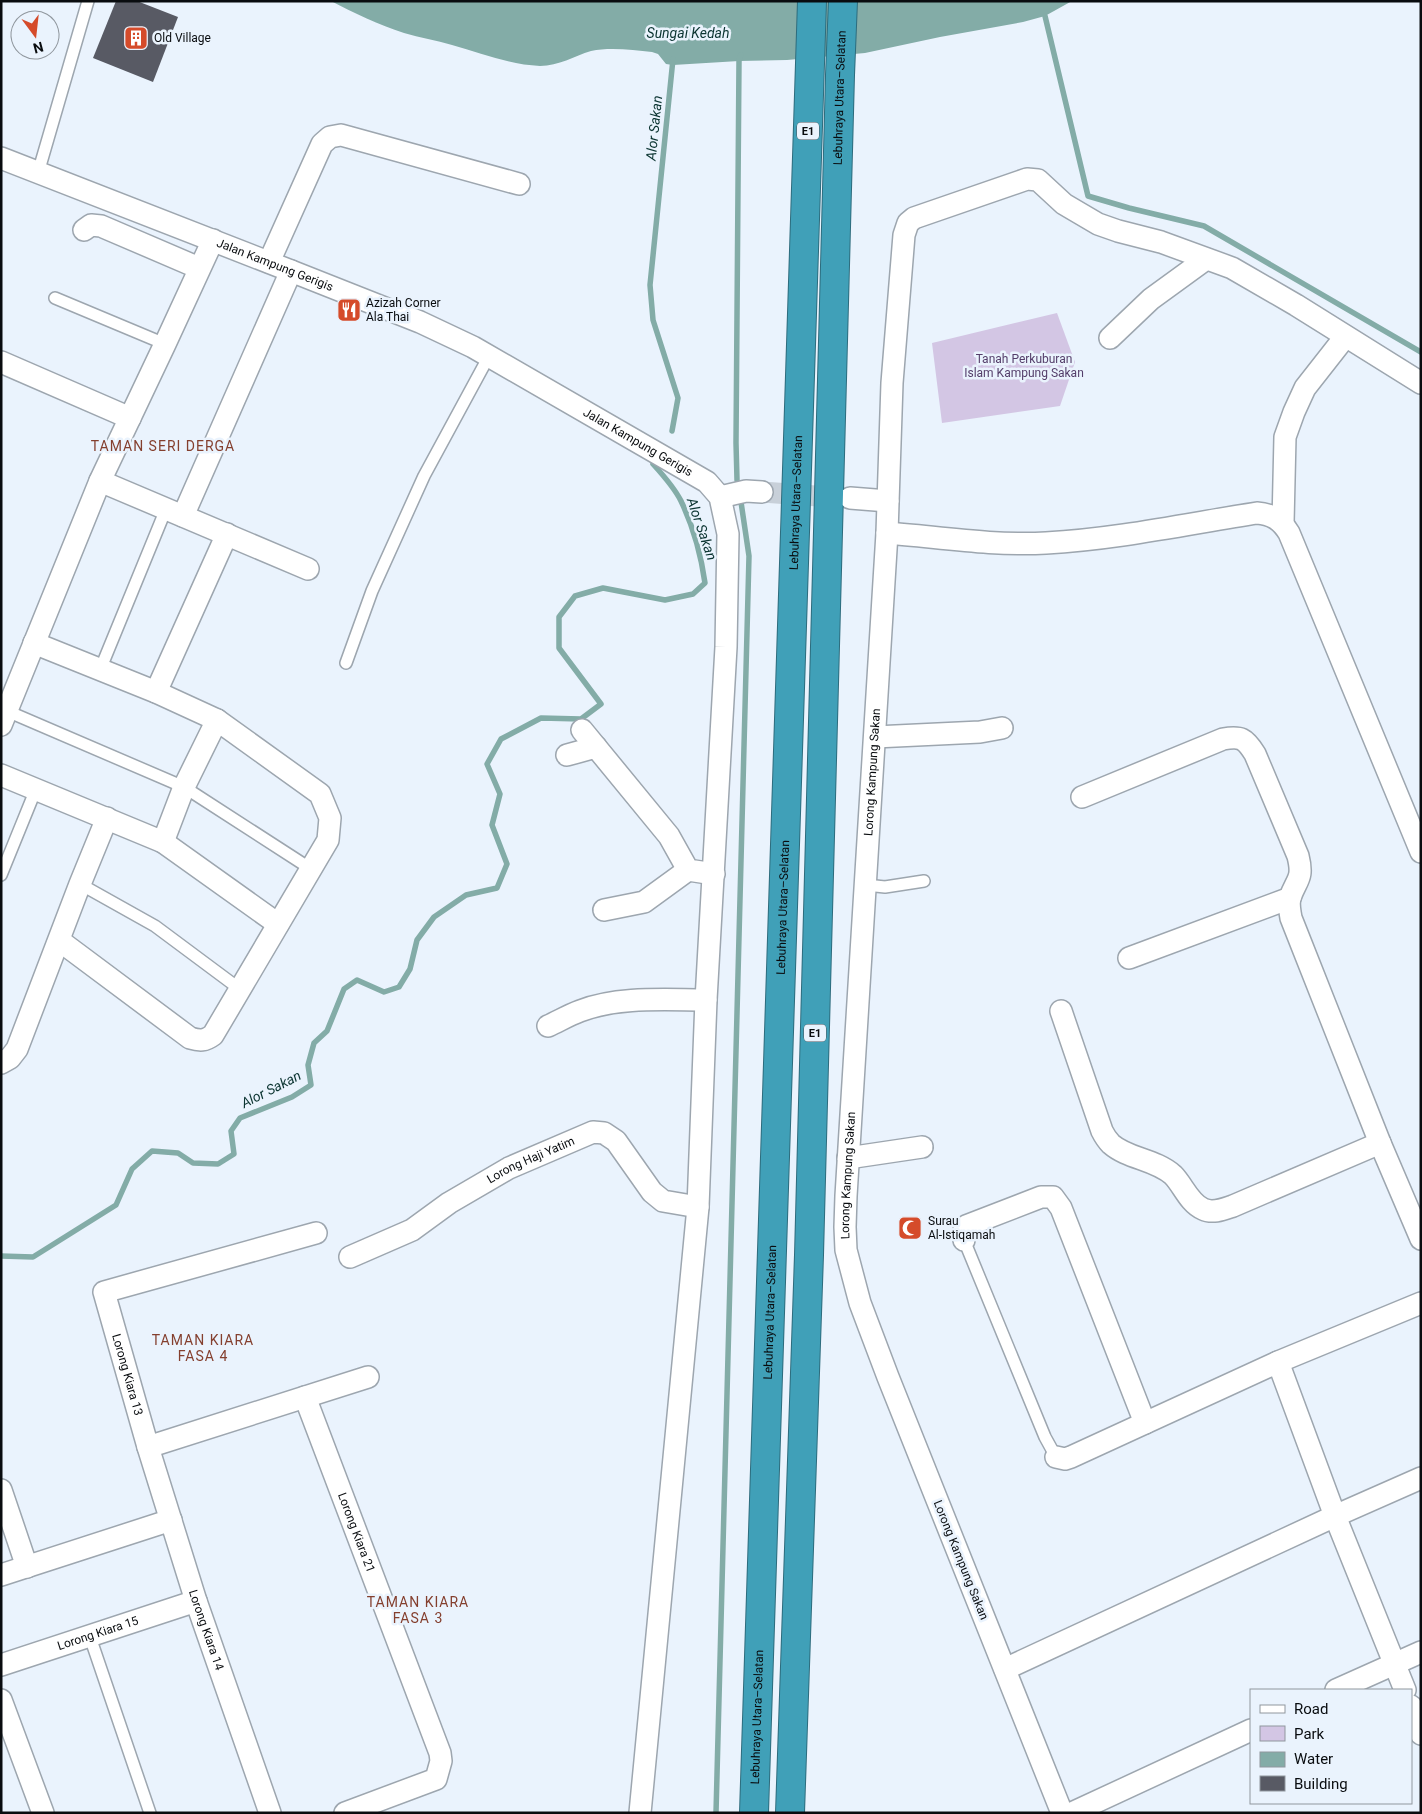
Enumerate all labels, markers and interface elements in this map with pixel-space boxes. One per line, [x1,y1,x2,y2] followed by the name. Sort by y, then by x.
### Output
[10,10,60,60] north arrow
[123,25,149,51] building icon: Old Village
[647,25,729,41] water label: Sungai Kedah
[831,30,849,165] street label: Lebuhraya Utara–Selatan
[154,31,211,45] place label: Old Village
[32,39,45,57] text: N
[643,95,665,162] water label: Alor Sakan
[797,122,819,140] road number: E1
[215,236,335,294] street label: Jalan Kampung Gerigis
[366,296,441,324] place label: Azizah Corner Ala Thai
[336,297,362,323] restaurant icon: Azizah Corner Ala Thai
[964,352,1084,380] park label: Tanah Perkuburan Islam Kampung Sakan
[581,405,695,479] street label: Jalan Kampung Gerigis
[787,435,805,570] street label: Lebuhraya Utara–Selatan
[91,438,235,454] district label: TAMAN SERI DERGA
[683,495,720,562] water label: Alor Sakan
[861,708,883,836] street label: Lorong Kampung Sakan
[774,840,792,975] street label: Lebuhraya Utara–Selatan
[804,1024,826,1042] road number: E1
[237,1067,304,1111] water label: Alor Sakan
[838,1111,858,1240] street label: Lorong Kampung Sakan
[484,1134,577,1186] street label: Lorong Haji Yatim
[928,1214,995,1242] place label: Surau Al-Istiqamah
[897,1215,923,1241] mosque icon: Surau Al-Istiqamah
[761,1245,779,1380] street label: Lebuhraya Utara–Selatan
[109,1332,146,1417] street label: Lorong Kiara 13
[152,1332,254,1364] district label: TAMAN KIARA FASA 4
[335,1491,378,1574] street label: Lorong Kiara 21
[931,1498,991,1622] street label: Lorong Kampung Sakan
[186,1588,227,1672] street label: Lorong Kiara 14
[367,1594,469,1626] district label: TAMAN KIARA FASA 3
[56,1613,140,1653] street label: Lorong Kiara 15
[748,1649,766,1785] street label: Lebuhraya Utara–Selatan
[1250,1689,1412,1804] legend
[1294,1700,1328,1718] text: Road
[1294,1725,1325,1743] text: Park
[1294,1750,1333,1768] text: Water
[1294,1775,1348,1793] text: Building

